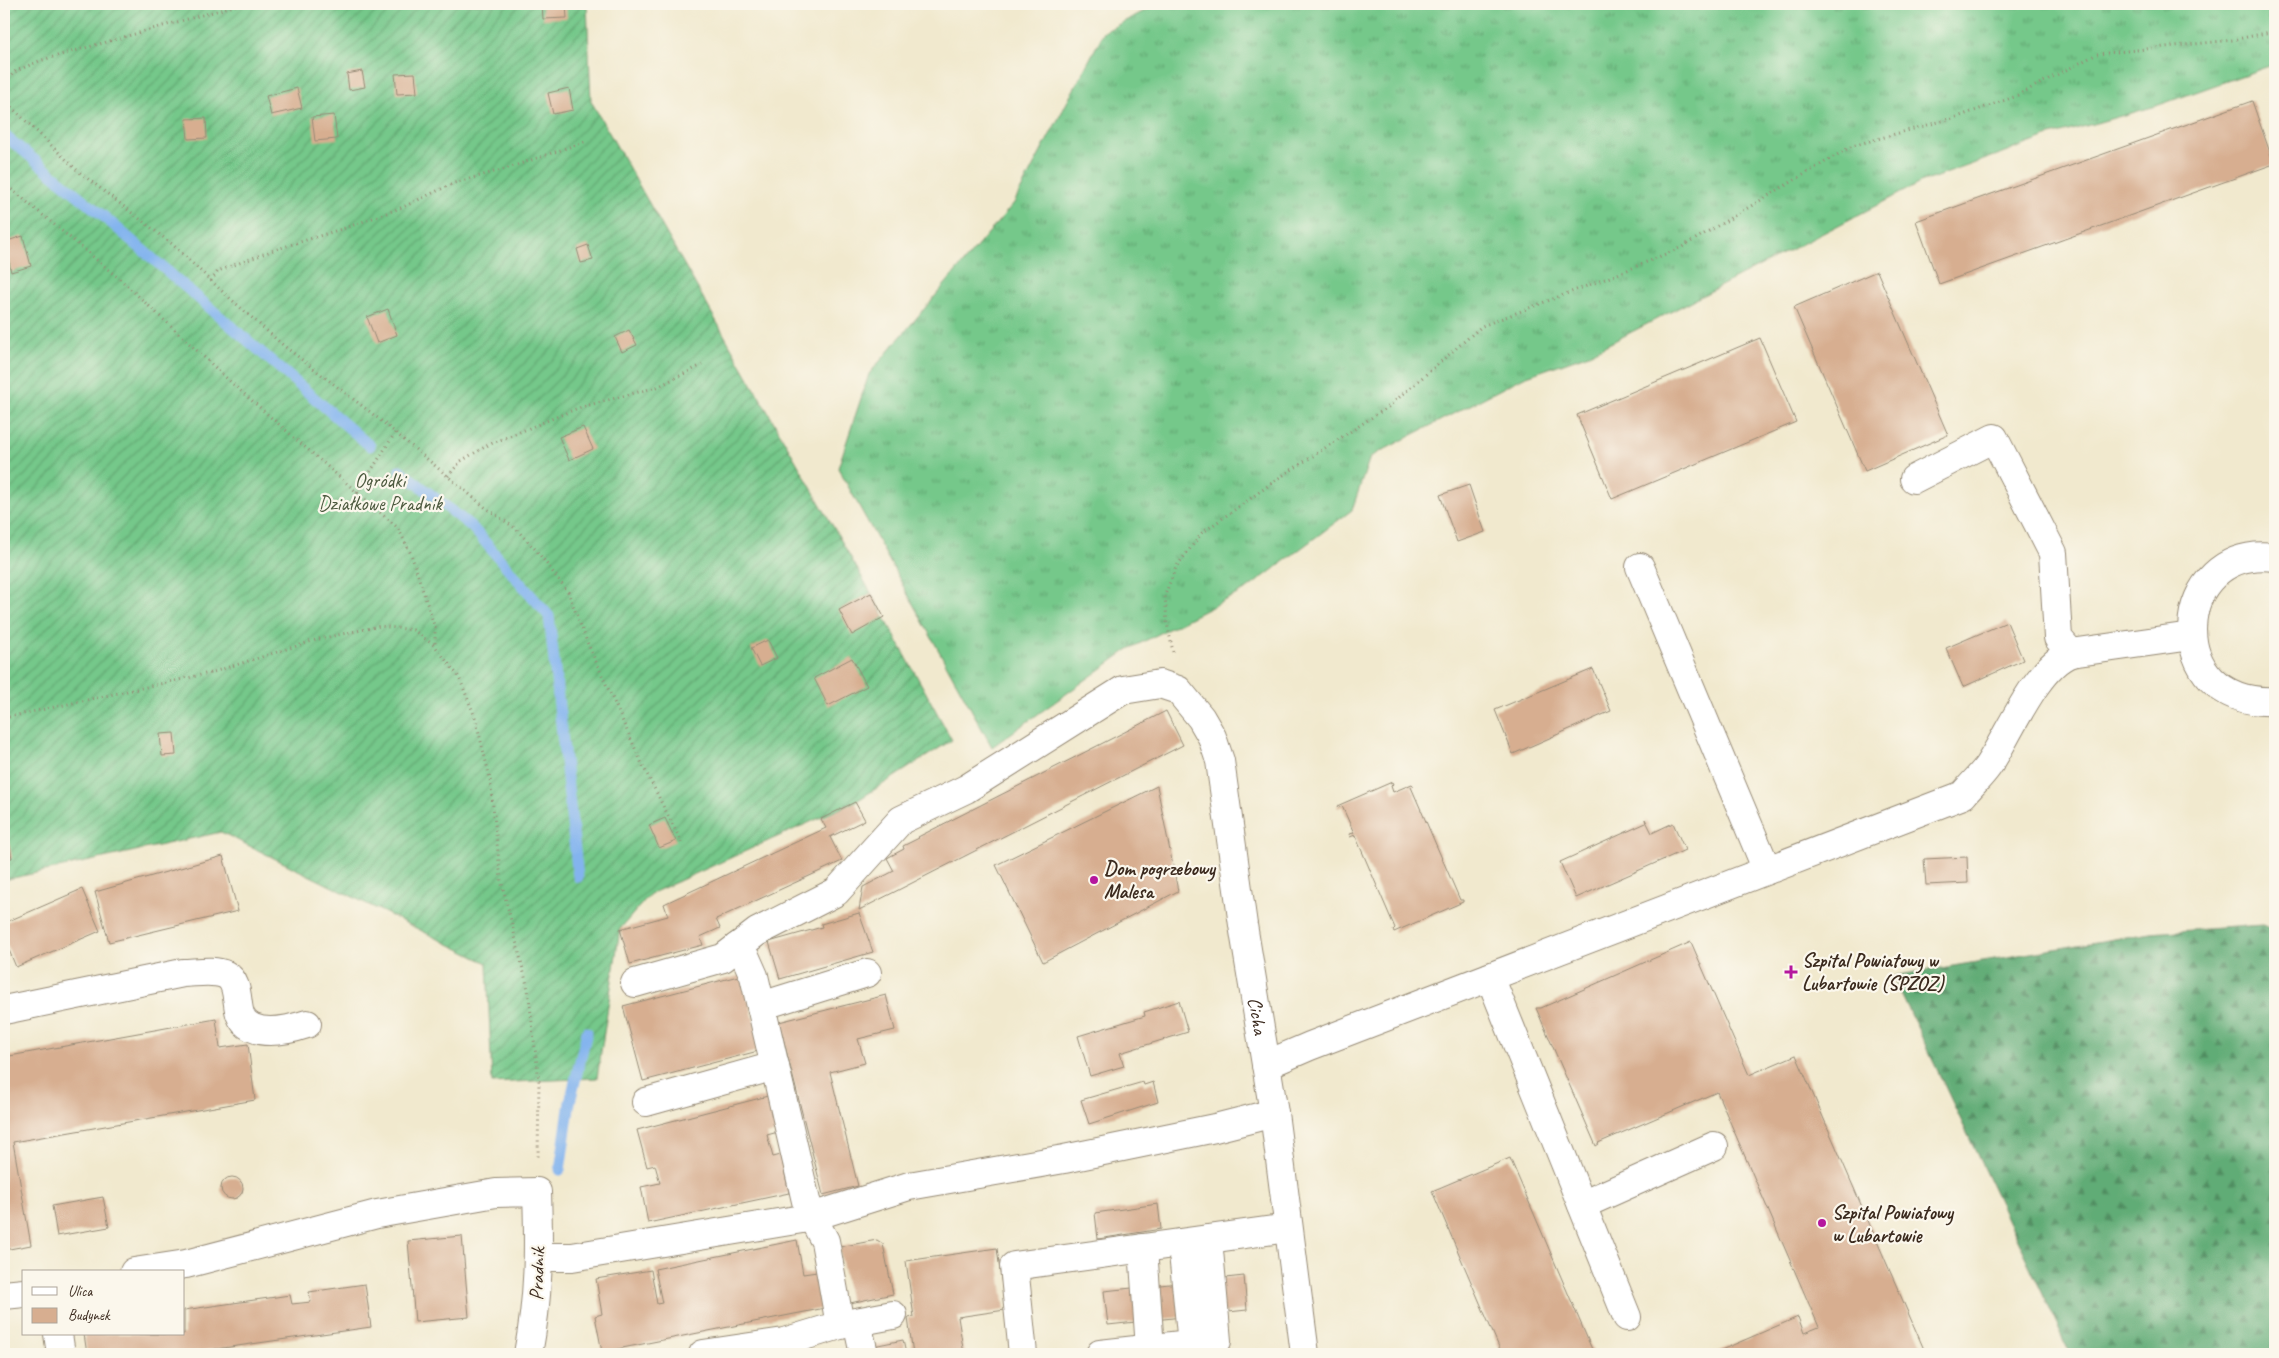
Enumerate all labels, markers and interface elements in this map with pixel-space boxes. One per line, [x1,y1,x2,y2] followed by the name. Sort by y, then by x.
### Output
[318,468,444,516] park label: Ogródki Działkowe Pradnik
[1104,856,1217,904] place label: Dom pogrzebowy Malesa
[1088,874,1100,886] marker: Dom pogrzebowy Malesa
[1802,948,1945,996] place label: Szpital Powiatowy w Lubartowie (SPZOZ)
[1784,965,1798,979] marker: Szpital Powiatowy w Lubartowie (SPZOZ)
[1243,995,1274,1038] street label: Cicha
[1832,1200,1955,1248] place label: Szpital Powiatowy w Lubartowie
[1816,1217,1828,1229] marker: Szpital Powiatowy w Lubartowie
[524,1245,550,1301] street label: Pradnik
[22,1270,185,1336] legend
[68,1282,93,1301] text: Ulica
[68,1306,111,1325] text: Budynek

